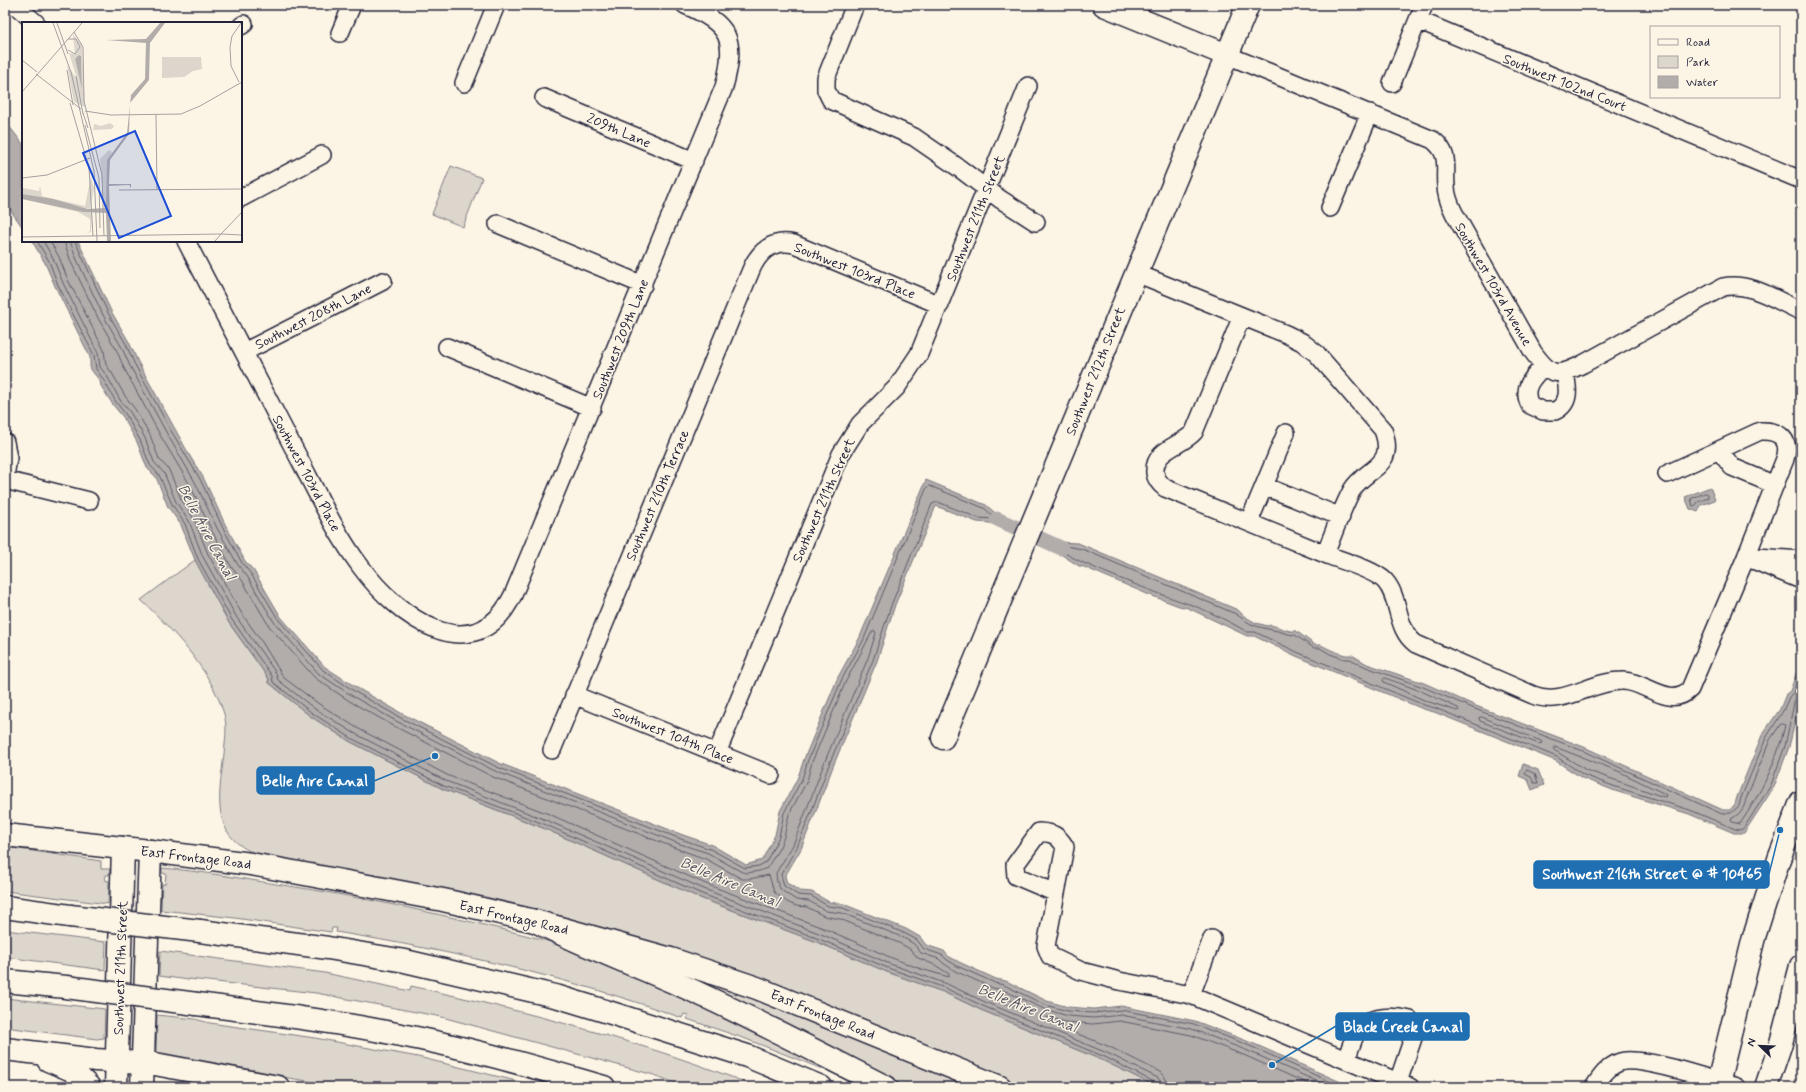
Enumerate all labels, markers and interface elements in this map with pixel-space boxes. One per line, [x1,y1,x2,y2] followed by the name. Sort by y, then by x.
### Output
[22,22,242,242] inset map
[1650,26,1780,98] legend
[1686,35,1710,51] text: Road
[1500,50,1629,116] street label: Southwest 102nd Court
[1686,55,1710,71] text: Park
[1686,75,1718,91] text: Water
[584,109,653,152] street label: 209th Lane
[942,152,1010,284] street label: Southwest 211th Street
[1450,219,1536,350] street label: Southwest 103rd Avenue
[791,238,918,304] street label: Southwest 103rd Place
[589,277,653,402] street label: Southwest 209th Lane
[252,280,375,354] street label: Southwest 208th Lane
[1062,304,1130,438] street label: Southwest 212th Street
[268,412,344,535] street label: Southwest 103rd Place
[622,427,694,564] street label: Southwest 210th Terrace
[788,435,860,565] street label: Southwest 211th Street
[172,481,240,585] water label: Belle Aire Canal
[609,703,736,769] street label: Southwest 104th Place
[257,767,374,794] callout: Belle Aire Canal
[262,772,368,792] text: Belle Aire Canal
[139,842,252,875] street label: East Frontage Road
[677,853,783,913] water label: Belle Aire Canal
[1534,861,1769,888] callout: Southwest 216th Street @ # 10465
[1542,865,1762,885] text: Southwest 216th Street @ # 10465
[457,897,570,940] street label: East Frontage Road
[110,900,132,1036] street label: Southwest 211th Street
[975,980,1082,1039] water label: Belle Aire Canal
[767,986,878,1045] street label: East Frontage Road
[1336,1013,1469,1040] callout: Black Creek Canal
[1343,1018,1463,1038] text: Black Creek Canal
[1740,1026,1780,1066] north arrow
[1744,1036,1760,1049] text: N

